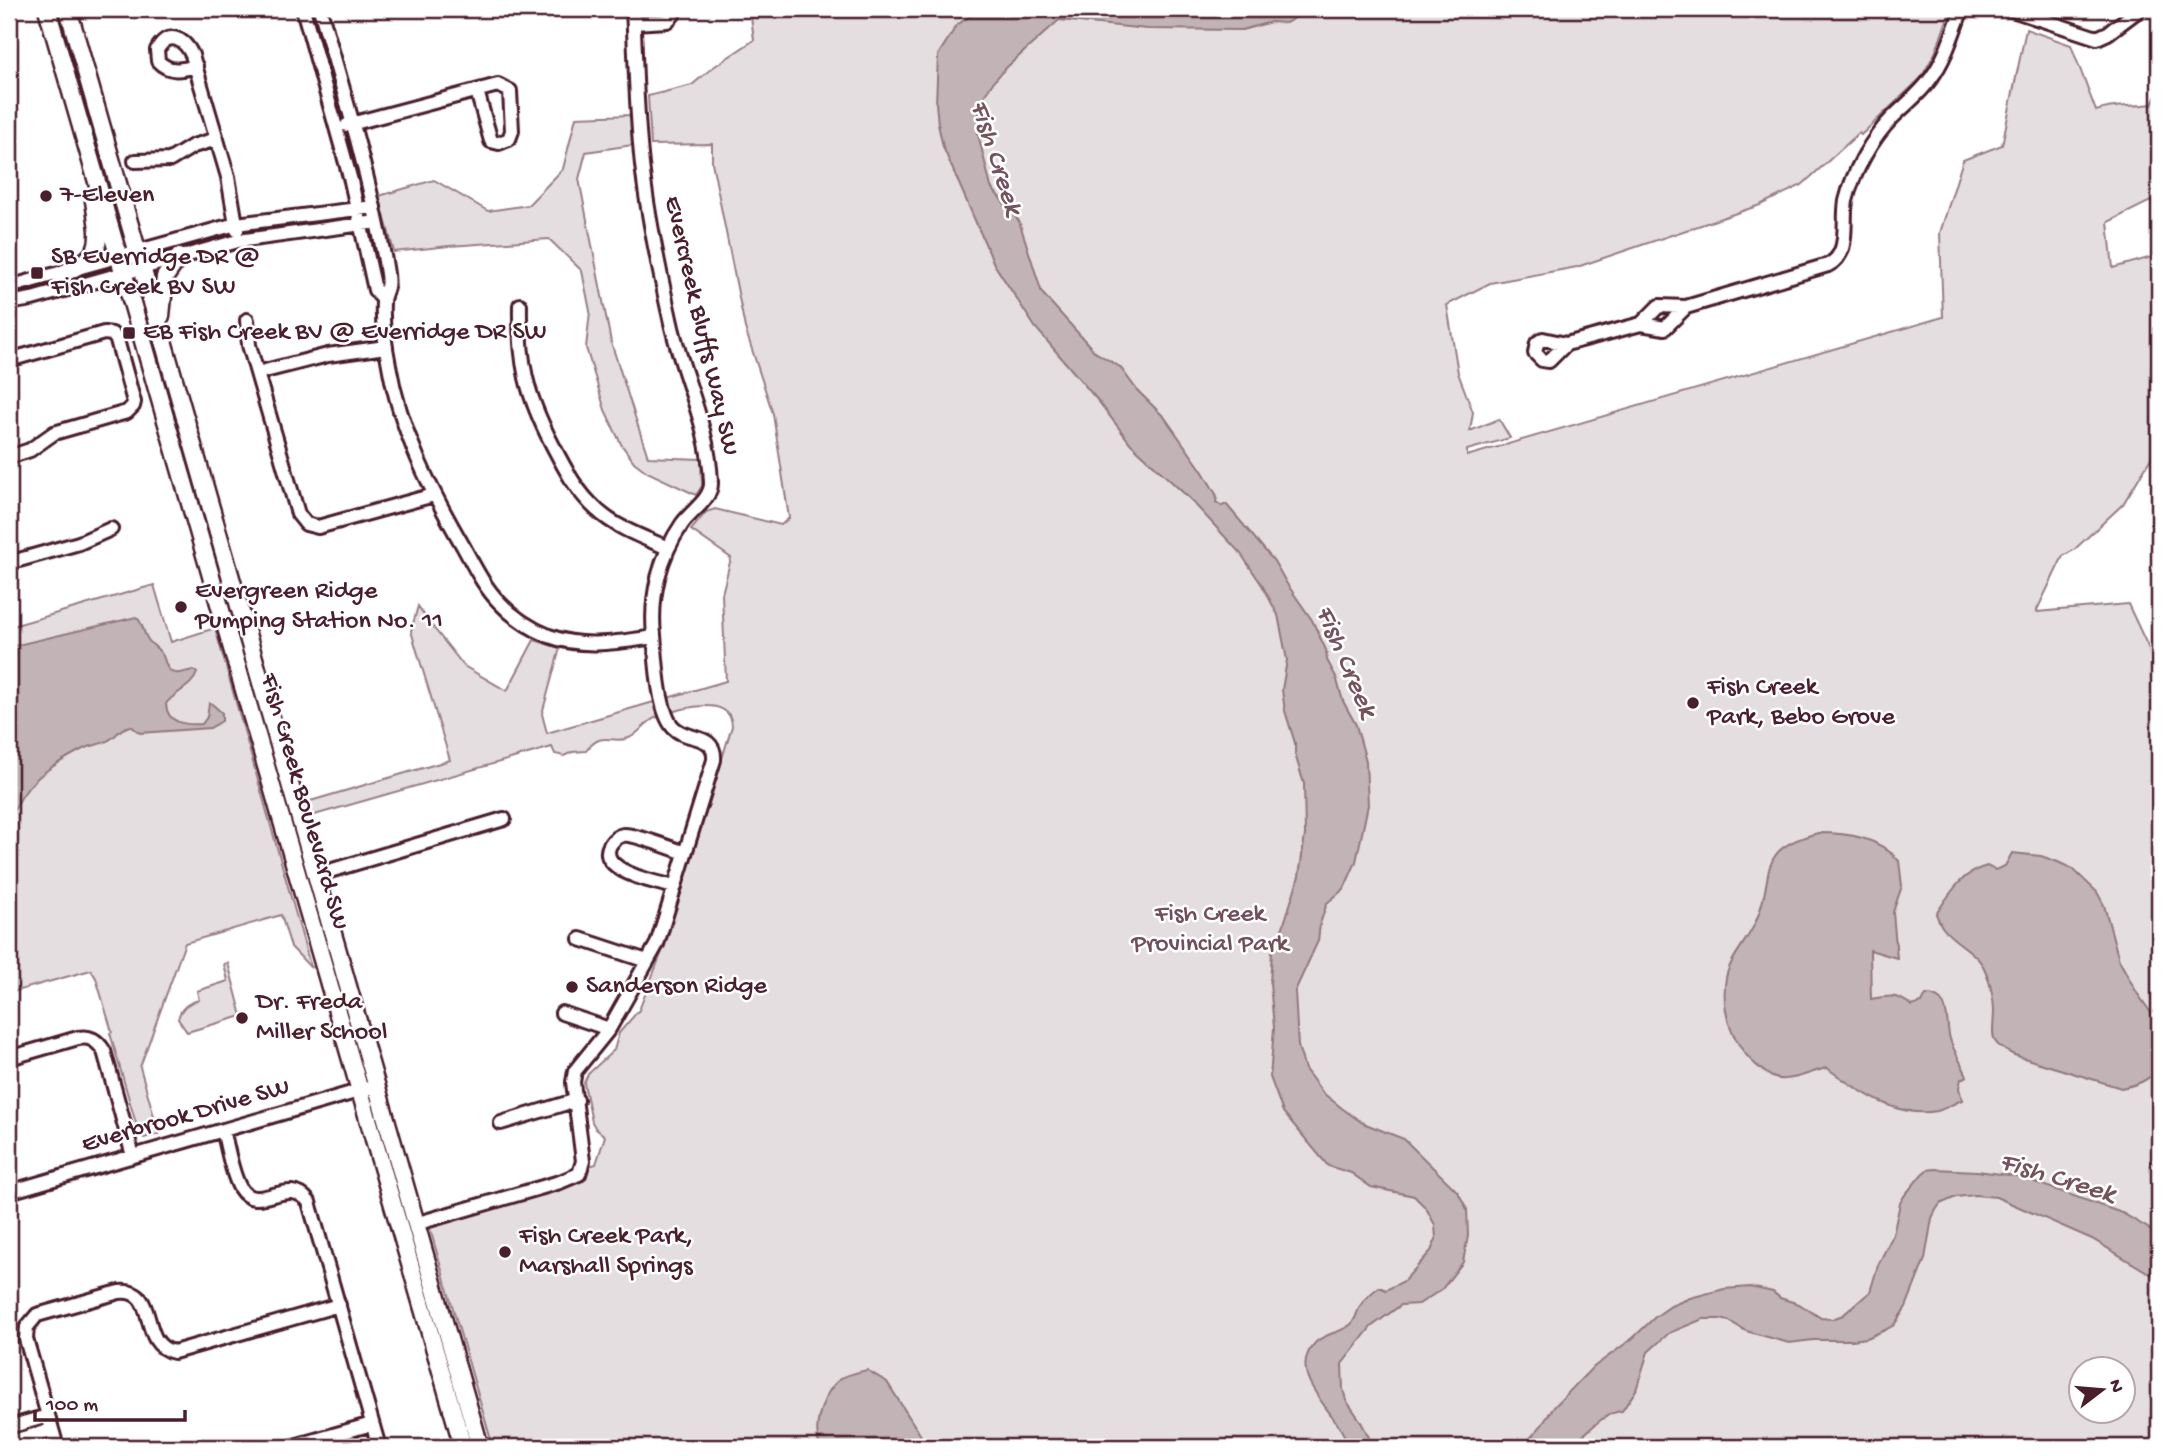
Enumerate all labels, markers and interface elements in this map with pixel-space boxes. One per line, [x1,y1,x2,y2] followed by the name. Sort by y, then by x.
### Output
[961,96,1030,222] water label: Fish Creek
[59,181,155,212] place label: 7-Eleven
[38,188,54,204] marker: 7-Eleven
[655,193,745,459] street label: Evercreek Bluffs Way SW
[50,243,260,304] place label: SB Everridge DR @ Fish Creek BV SW
[29,265,45,281] marker: SB Everridge DR @ Fish Creek BV SW
[143,318,547,349] place label: EB Fish Creek BV @ Everridge DR SW
[121,325,137,341] marker: EB Fish Creek BV @ Everridge DR SW
[194,577,443,638] place label: Evergreen Ridge Pumping Station No. 11
[173,599,189,615] marker: Evergreen Ridge Pumping Station No. 11
[1307,601,1384,725] water label: Fish Creek
[251,669,354,934] street label: Fish Creek Boulevard SW
[1706,673,1896,734] place label: Fish Creek Park, Bebo Grove
[1685,695,1701,711] marker: Fish Creek Park, Bebo Grove
[1131,900,1291,961] park label: Fish Creek Provincial Park
[586,972,768,1003] place label: Sanderson Ridge
[564,979,580,995] marker: Sanderson Ridge
[254,988,388,1049] place label: Dr. Freda Miller School
[234,1010,250,1026] marker: Dr. Freda Miller School
[78,1072,294,1162] street label: Everbrook Drive SW
[1995,1146,2121,1213] water label: Fish Creek
[518,1222,694,1283] place label: Fish Creek Park, Marshall Springs
[497,1244,513,1260] marker: Fish Creek Park, Marshall Springs
[2066,1354,2136,1424] north arrow
[2102,1377,2128,1395] text: N
[35,1379,186,1423] scale bar
[45,1394,98,1419] text: 100 m

